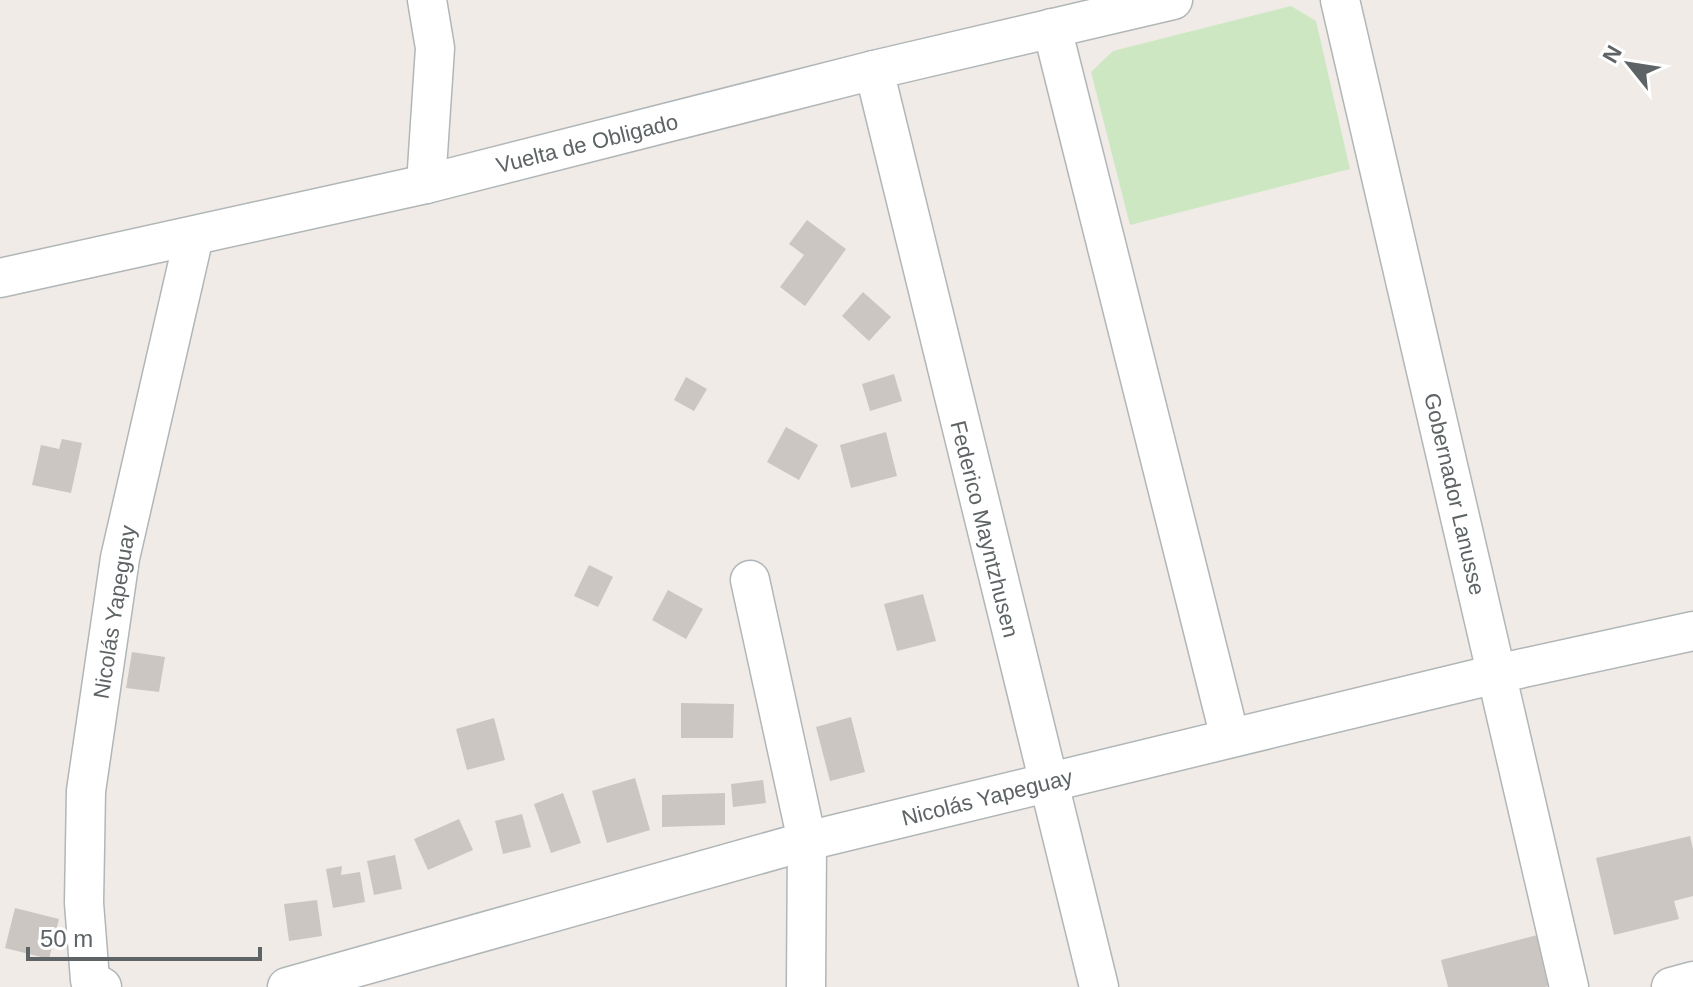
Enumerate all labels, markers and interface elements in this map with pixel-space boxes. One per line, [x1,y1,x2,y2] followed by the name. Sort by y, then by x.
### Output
[1589,24,1669,104] north arrow
[1597,41,1627,67] text: N
[494,109,681,178] street label: Vuelta de Obligado
[1419,391,1490,598] street label: Gobernador Lanusse
[945,418,1024,640] street label: Federico Mayntzhusen
[88,524,141,701] street label: Nicolás Yapeguay
[899,764,1075,831] street label: Nicolás Yapeguay
[28,911,260,961] scale bar
[40,925,93,952] text: 50 m

